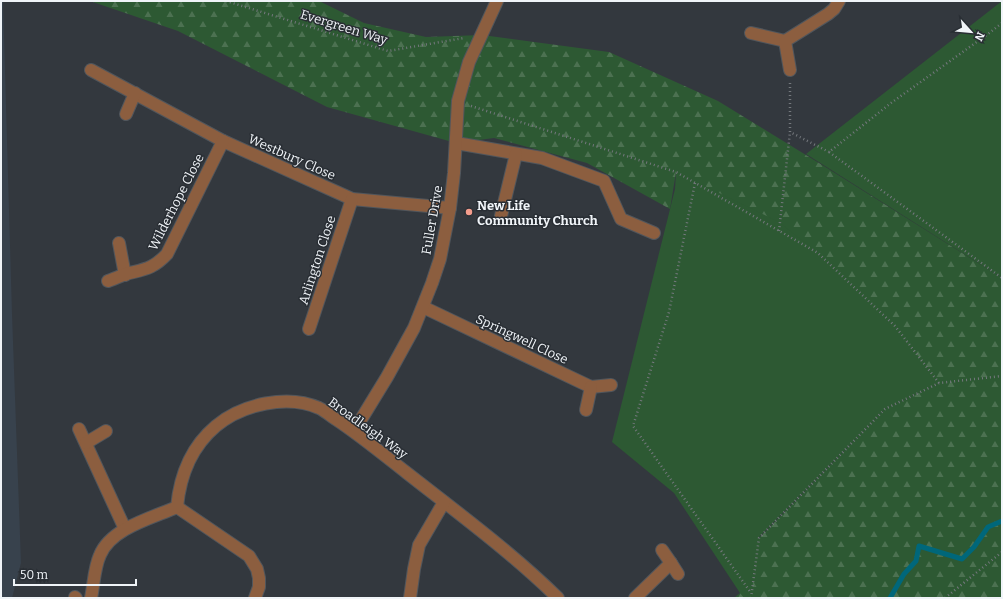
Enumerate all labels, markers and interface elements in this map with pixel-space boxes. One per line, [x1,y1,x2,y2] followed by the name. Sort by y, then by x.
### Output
[299,7,389,47] street label: Evergreen Way
[951,12,991,52] north arrow
[972,30,987,43] text: N
[246,131,338,183] street label: Westbury Close
[145,151,207,253] street label: Wilderhope Close
[419,184,445,256] street label: Fuller Drive
[477,198,599,228] place label: New Life Community Church
[464,207,474,217] marker: New Life Community Church
[296,214,338,306] street label: Arlington Close
[474,311,570,367] street label: Springwell Close
[325,394,411,462] street label: Broadleigh Way
[14,561,136,587] scale bar
[20,568,49,582] text: 50 m

